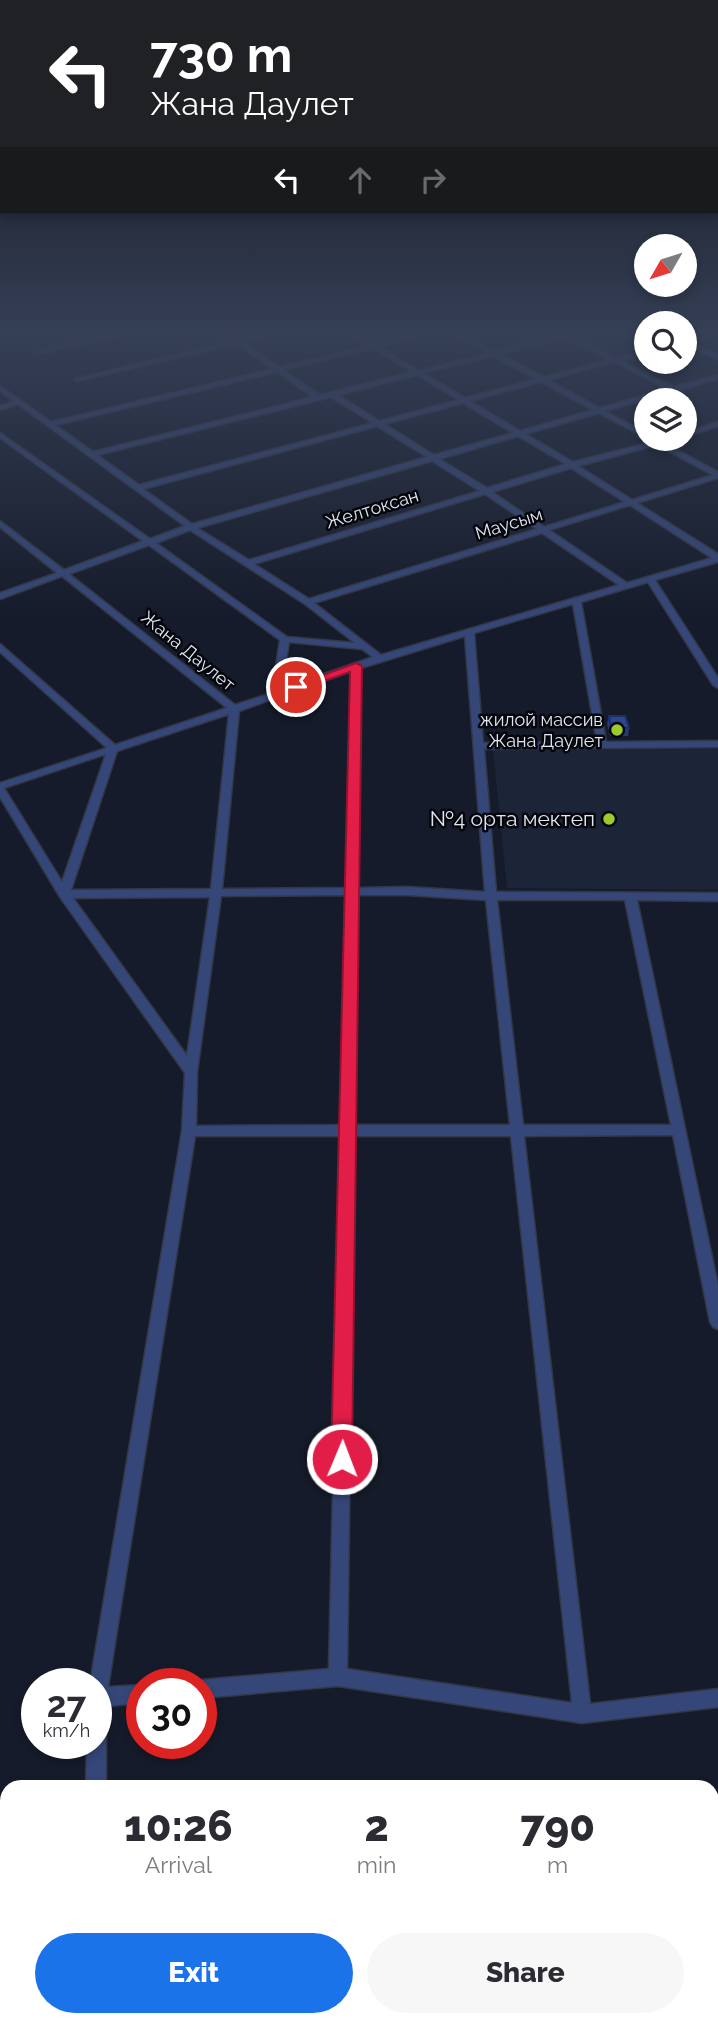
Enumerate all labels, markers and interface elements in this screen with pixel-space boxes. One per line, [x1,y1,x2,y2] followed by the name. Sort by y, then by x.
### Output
[150,26,292,83] text: 730 m
[35,28,126,119] icon: left
[150,85,354,122] text: Жана Даулет
[268,161,306,199] icon: left
[341,161,379,199] icon: ahead
[414,161,452,199] icon: right
[634,234,696,298] north arrow
[634,234,697,451] map controls
[634,311,697,374] button: search
[634,388,697,451] button: layers
[323,484,421,533] street label: Желтоксан
[473,503,545,544] street label: Маусым
[137,606,240,695] street label: Жана Даулет
[266,657,326,717] pin
[277,668,315,706] icon: arrive
[479,709,603,751] place label: жилой массив Жана Даулет
[609,722,625,738] marker: жилой массив Жана Даулет
[430,806,595,831] place label: №4 орта мектеп
[601,811,617,827] marker: №4 орта мектеп
[305,1422,379,1496] position arrow
[126,1668,217,1759] speed limit sign: 30
[47,1684,86,1725] text: 27
[43,1720,90,1741] text: km/h
[124,1802,233,1851] text: 10:26
[364,1802,389,1851] text: 2
[520,1802,595,1851] text: 790
[145,1851,212,1878] text: Arrival
[357,1851,396,1878] text: min
[547,1851,568,1878] text: m
[35,1933,353,2013] button: Exit
[367,1933,684,2013] button: Share

